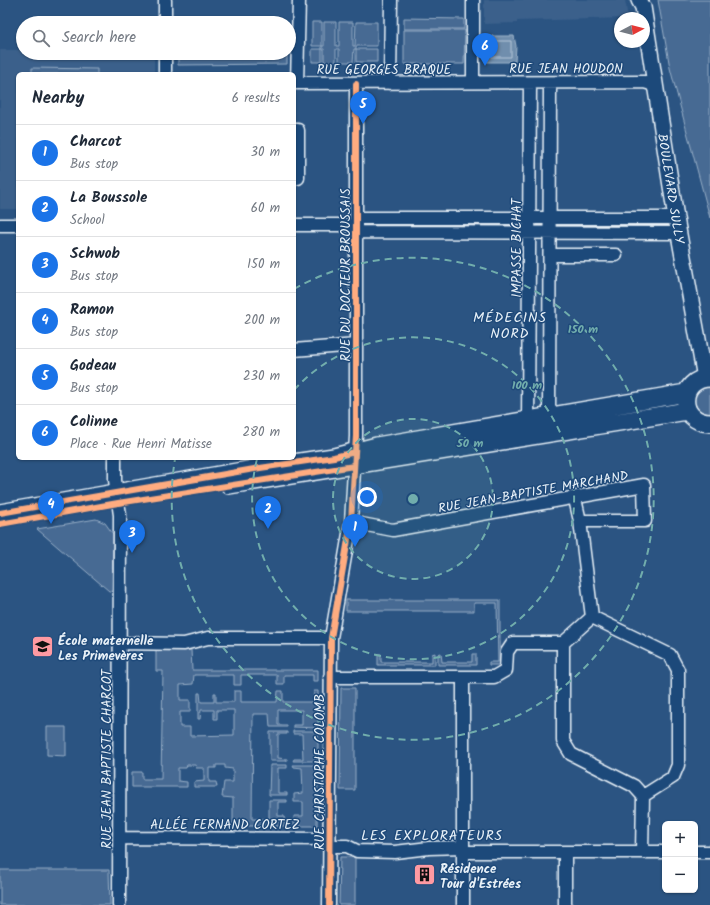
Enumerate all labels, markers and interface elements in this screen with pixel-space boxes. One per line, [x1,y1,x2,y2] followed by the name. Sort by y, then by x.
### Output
[614,12,650,48] north arrow
[16,16,296,60] search box
[62,26,136,50] text: Search here
[30,27,52,49] icon: search
[472,33,498,66] pin: 6
[509,59,623,80] street label: RUE JEAN HOUDON
[317,60,452,81] street label: RUE GEORGES BRAQUE
[32,85,84,112] text: Nearby
[232,88,280,109] text: 6 results
[350,91,376,124] pin: 5
[70,130,122,154] text: Charcot
[651,132,690,246] street label: BOULEVARD SULLY
[43,142,47,163] text: 1
[251,142,280,163] text: 30 m
[70,154,118,175] text: Bus stop
[70,186,147,210] text: La Boussole
[336,188,357,362] street label: RUE DU DOCTEUR BROUSSAIS
[507,197,528,298] street label: IMPASSE BICHAT
[41,198,49,219] text: 2
[251,198,280,219] text: 60 m
[70,210,105,231] text: School
[70,242,120,266] text: Schwob
[41,254,49,275] text: 3
[247,254,280,275] text: 150 m
[70,266,118,287] text: Bus stop
[70,298,114,322] text: Ramon
[473,307,547,345] district label: MÉDECINS NORD
[41,310,49,331] text: 4
[244,310,280,331] text: 200 m
[568,320,598,339] text: 150 m
[70,322,118,343] text: Bus stop
[70,354,116,378] text: Godeau
[42,366,48,387] text: 5
[243,366,280,387] text: 230 m
[512,376,542,395] text: 100 m
[70,378,118,399] text: Bus stop
[70,410,118,434] text: Colinne
[41,422,49,443] text: 6
[243,422,280,443] text: 280 m
[70,434,212,455] text: Place · Rue Henri Matisse
[456,434,484,453] text: 50 m
[437,465,630,520] street label: RUE JEAN-BAPTISTE MARCHAND
[357,487,377,507] your location
[38,491,64,524] pin: 4
[406,492,420,506] centre of rings
[255,496,281,529] pin: 2
[342,514,368,547] pin: 1
[119,520,145,553] pin: 3
[58,631,154,667] place label: École maternelle Les Primevères
[29,634,55,660] school or university icon: École maternelle Les Primevères
[97,668,118,849] street label: RUE JEAN BAPTISTE CHARCOT
[310,694,331,850] street label: RUE CHRISTOPHE COLOMB
[150,815,300,836] street label: ALLÉE FERNAND CORTEZ
[662,821,698,893] map controls
[662,821,698,857] button: +
[361,825,503,847] district label: LES EXPLORATEURS
[662,857,698,893] button: −
[440,859,521,895] place label: Résidence Tour d'Estrées
[412,862,438,888] building icon: Résidence Tour d'Estrées

